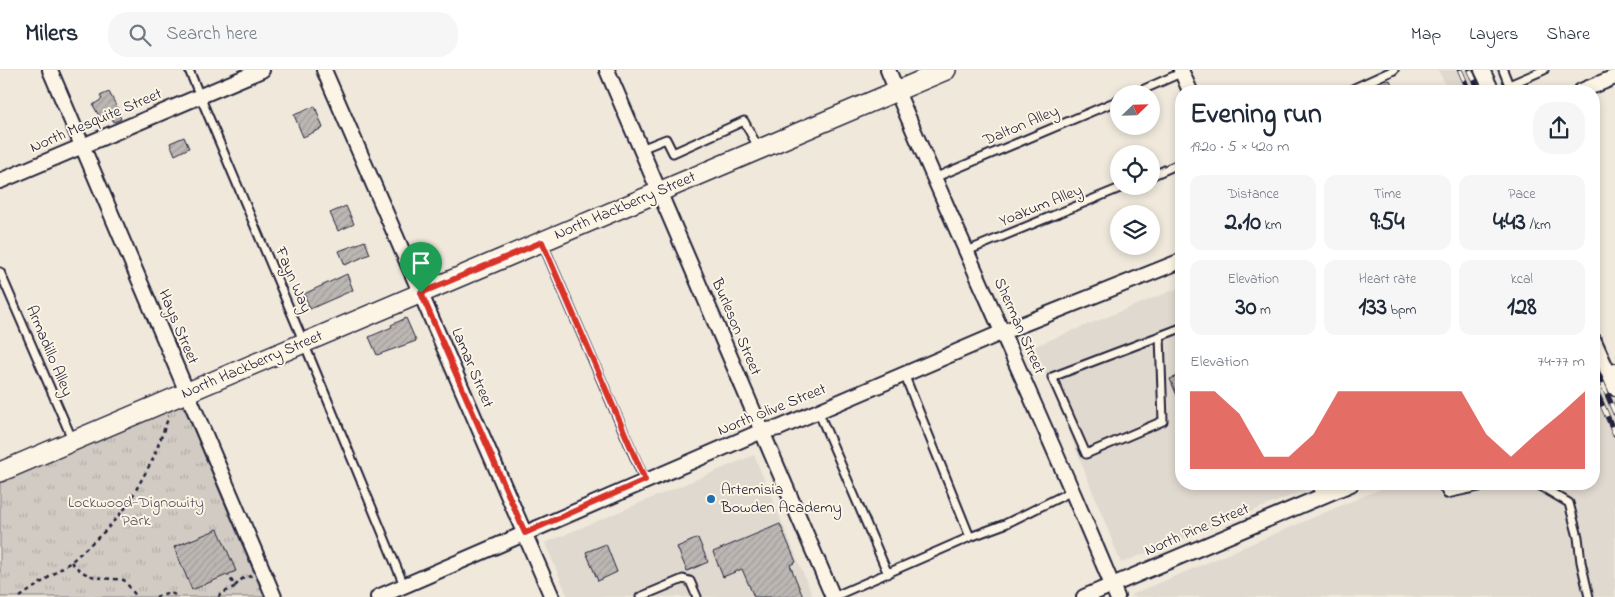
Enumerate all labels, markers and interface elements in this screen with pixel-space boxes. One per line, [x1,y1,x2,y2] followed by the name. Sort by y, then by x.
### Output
[108,12,458,57] search box
[25,17,78,52] text: Milers
[126,21,154,49] icon: search
[166,21,257,48] text: Search here
[1411,22,1441,48] text: Map
[1469,22,1519,48] text: Layers
[1547,22,1590,48] text: Share
[26,82,166,160] street label: North Mesquite Street
[1110,85,1160,135] north arrow
[1110,85,1160,255] map controls
[1190,95,1322,136] text: Evening run
[979,99,1063,153] street label: Dalton Alley
[1533,102,1585,154] button: share
[1190,135,1289,159] text: 19:20 · 5 × 420 m
[1110,145,1160,195] button: locate
[550,165,700,247] street label: North Hackberry Street
[996,178,1086,234] street label: Yoakum Alley
[1227,184,1279,205] text: Distance
[1374,184,1401,205] text: Time
[1508,184,1535,205] text: Pace
[1110,205,1160,255] button: layers
[1225,205,1261,241] text: 2.10
[1370,205,1405,241] text: 9:54
[1493,205,1526,241] text: 4:43
[1261,215,1282,236] text: km
[1526,215,1551,236] text: /km
[268,242,318,317] street label: Fayn Way
[400,242,442,293] pin
[407,249,435,277] icon: arrive
[1227,269,1279,290] text: Elevation
[1359,269,1416,290] text: Heart rate
[1511,269,1533,290] text: kcal
[704,274,767,380] street label: Burleson Street
[987,274,1051,379] street label: Sherman Street
[151,286,205,369] street label: Hays Street
[1235,290,1257,326] text: 30
[1359,290,1387,326] text: 133
[1507,290,1537,326] text: 128
[1257,300,1271,321] text: m
[1387,300,1416,321] text: bpm
[19,302,79,400] street label: Armadillo Alley
[177,324,327,406] street label: North Hackberry Street
[444,324,500,412] street label: Lamar Street
[1190,350,1249,374] text: Elevation
[1538,350,1585,374] text: 74–77 m
[714,377,831,443] street label: North Olive Street
[720,478,842,520] place label: Artemisia Bowden Academy
[68,491,204,533] park label: Lockwood-Dignowity Park
[705,493,717,505] marker: Artemisia Bowden Academy
[1141,497,1254,563] street label: North Pine Street

